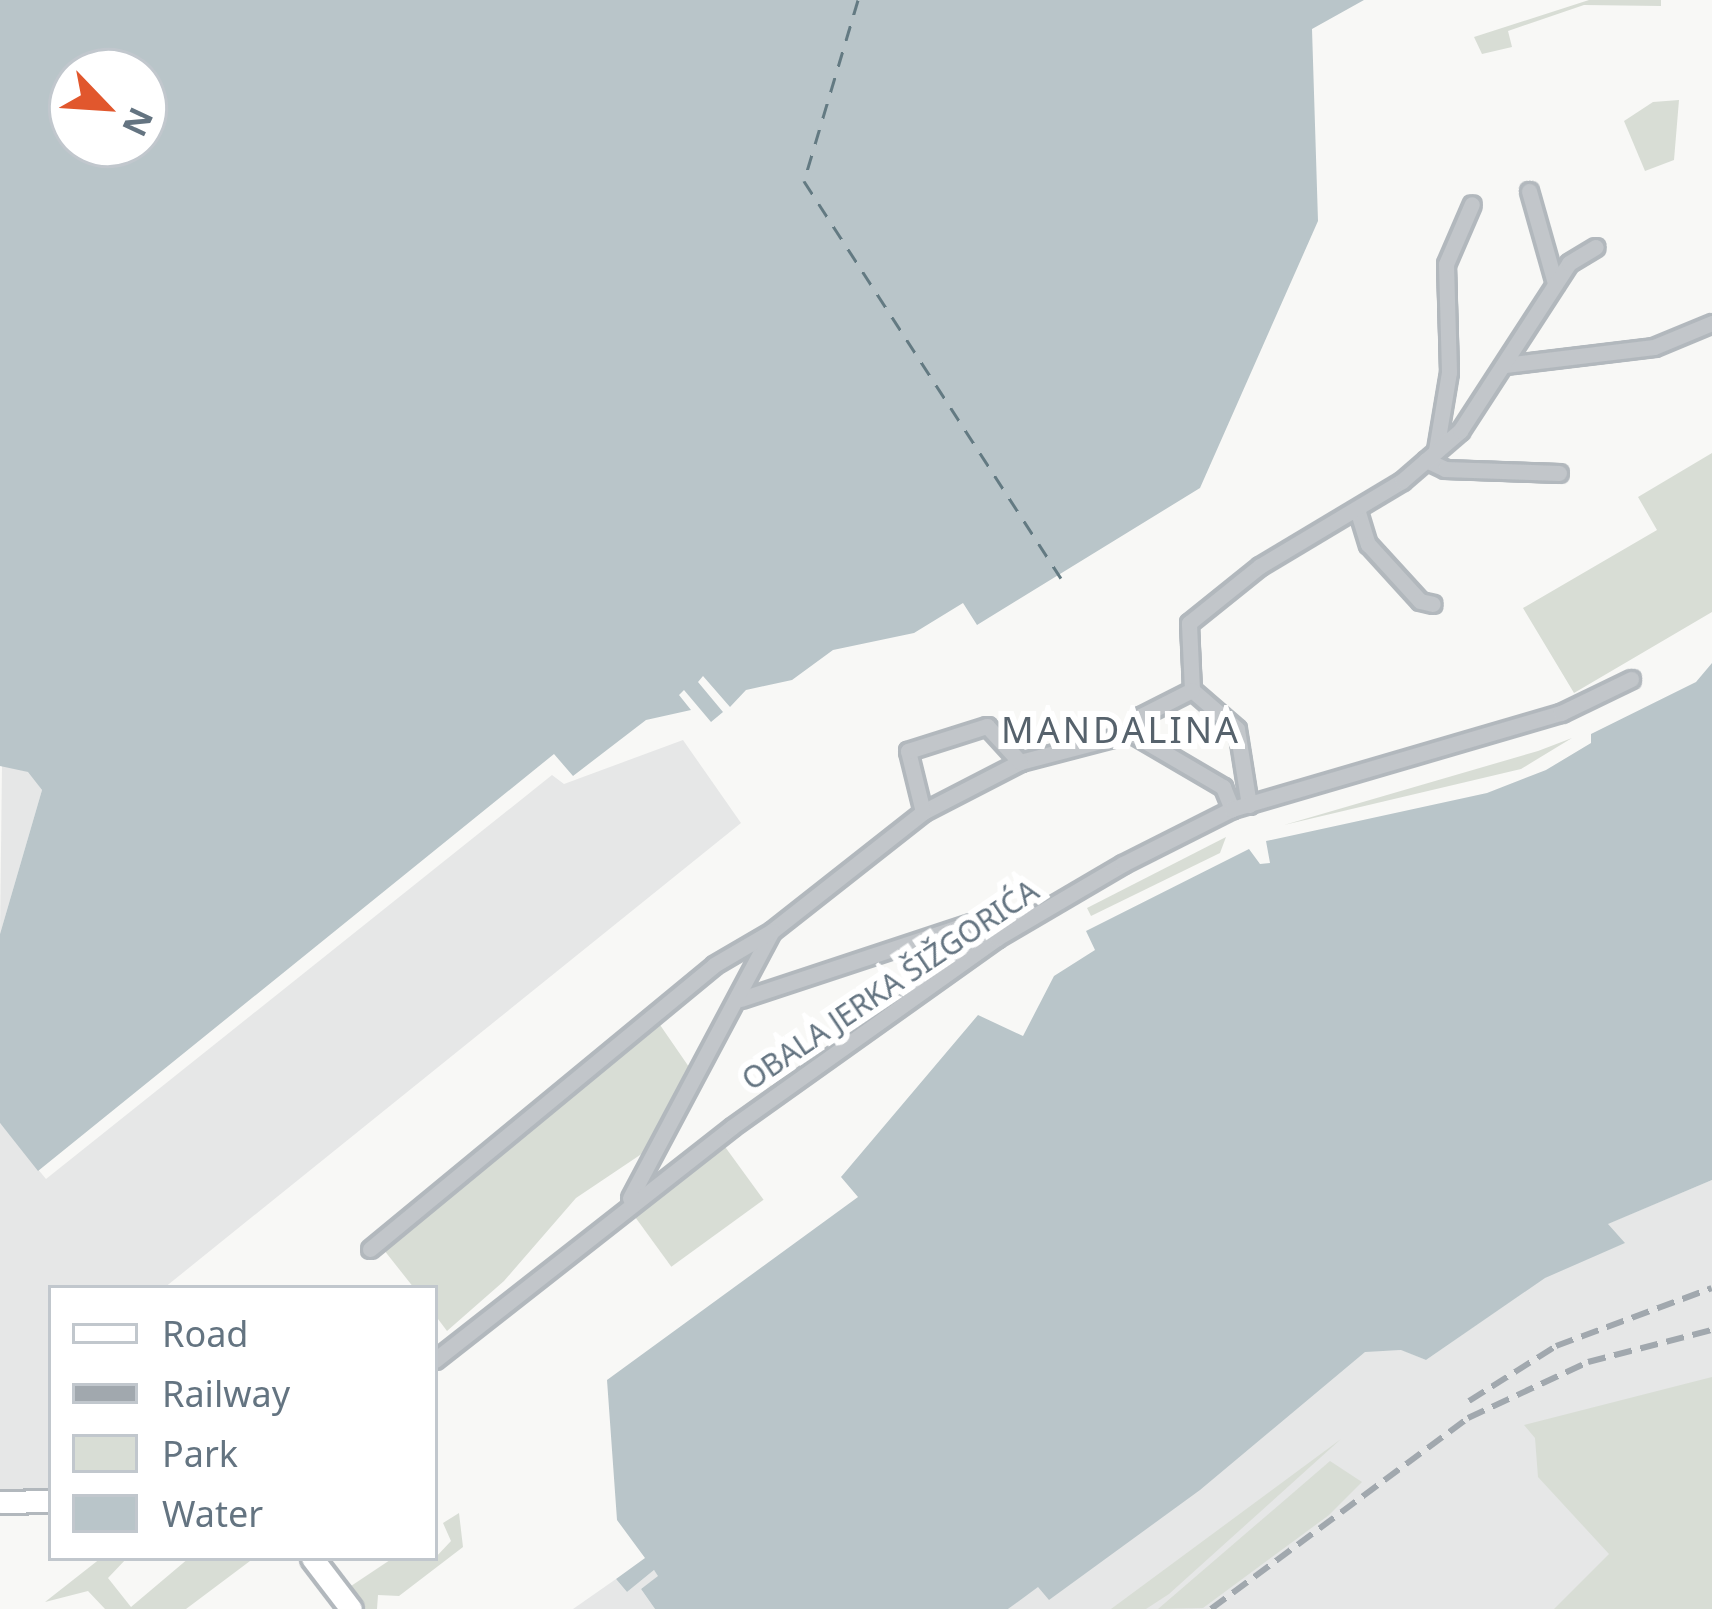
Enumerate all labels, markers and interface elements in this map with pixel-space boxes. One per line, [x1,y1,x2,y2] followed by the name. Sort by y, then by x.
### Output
[48,48,168,168] north arrow
[112,100,164,144] text: N
[1001,708,1241,752] district label: MANDALINA
[735,872,1045,1098] street label: OBALA JERKA ŠIŽGORIĆA
[48,1285,438,1561] legend
[162,1309,249,1358] text: Road
[162,1369,290,1418] text: Railway
[162,1429,238,1478] text: Park
[162,1489,263,1538] text: Water

